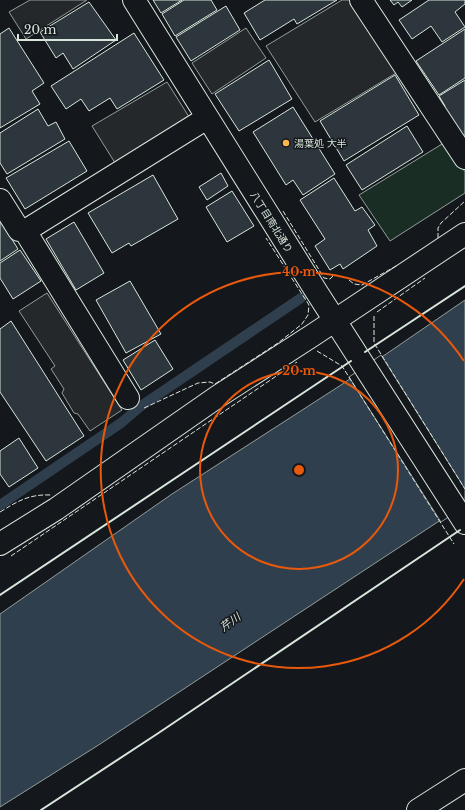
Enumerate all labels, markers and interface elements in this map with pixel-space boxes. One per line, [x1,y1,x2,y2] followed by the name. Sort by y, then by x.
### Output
[18,16,117,42] scale bar
[24,22,56,37] text: 20 m
[294,137,347,150] place label: 湯葉処 大半
[281,138,291,148] marker: 湯葉処 大半
[248,189,296,255] street label: 八丁目南北通り
[282,264,316,279] text: 40 m
[282,363,316,378] text: 20 m
[292,463,306,477] centre of rings
[217,609,244,634] water label: 芹川

